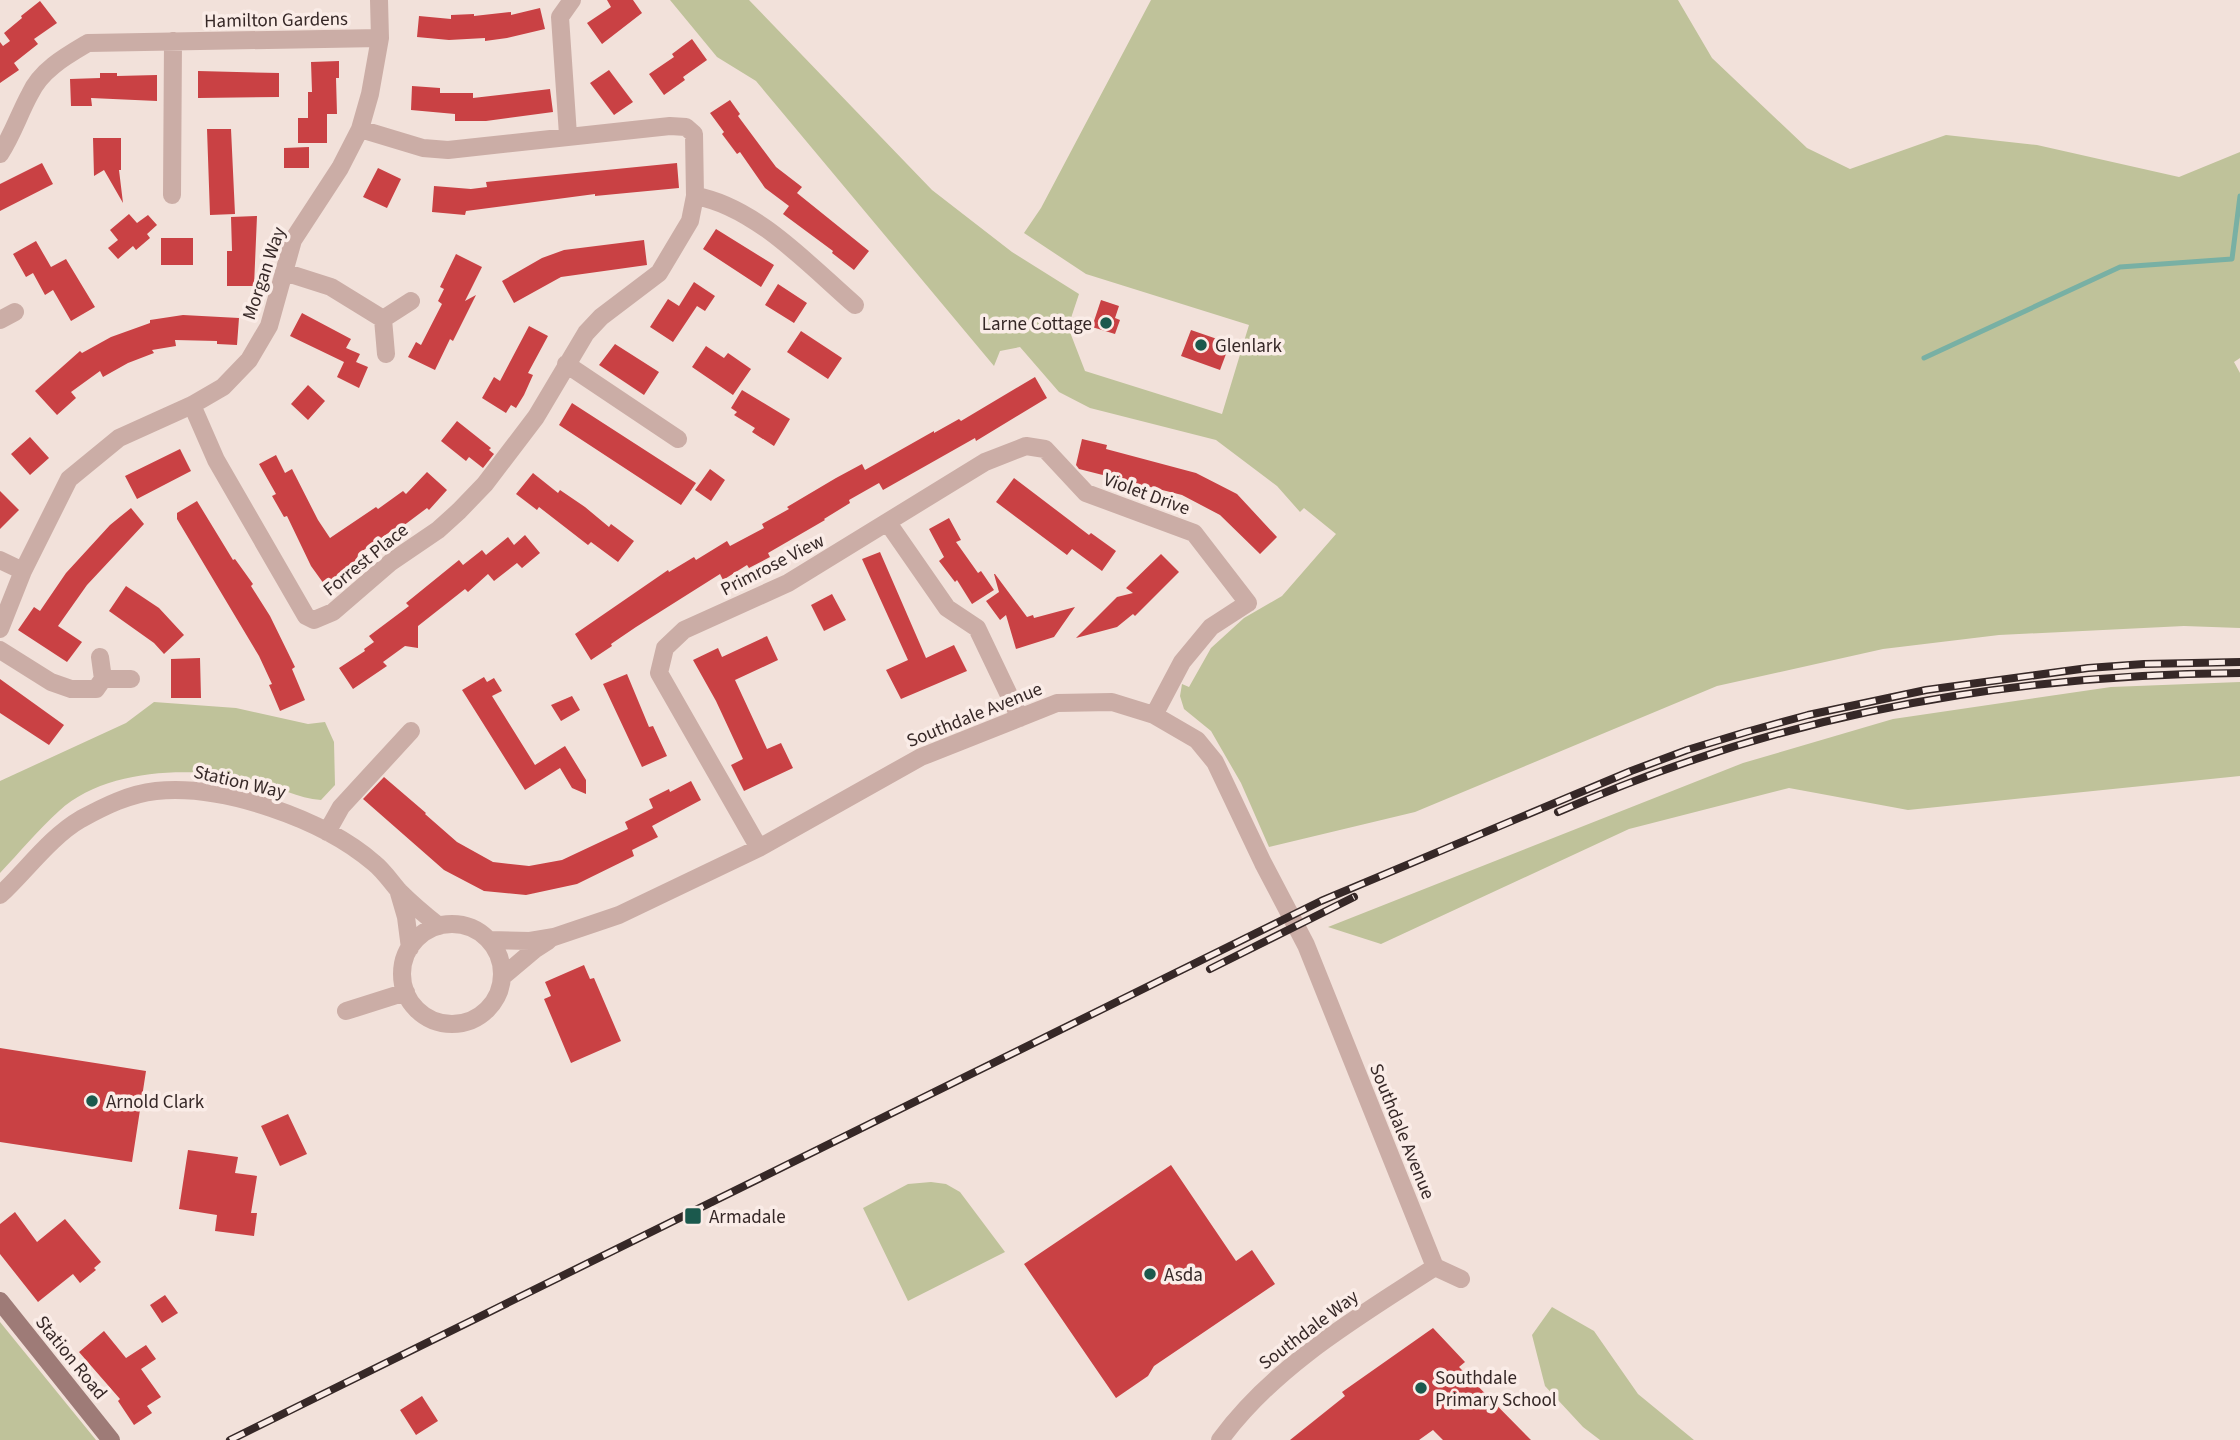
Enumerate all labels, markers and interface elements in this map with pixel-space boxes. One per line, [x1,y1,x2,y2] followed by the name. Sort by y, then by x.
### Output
[204,6,348,35] street label: Hamilton Gardens
[236,223,293,324] street label: Morgan Way
[982,311,1092,338] place label: Larne Cottage
[1098,315,1114,331] marker: Larne Cottage
[1215,333,1282,360] place label: Glenlark
[1193,337,1209,353] marker: Glenlark
[1099,466,1194,523] street label: Violet Drive
[318,517,414,603] street label: Forrest Place
[716,527,830,603] street label: Primrose View
[903,676,1047,755] street label: Southdale Avenue
[191,759,288,806] street label: Station Way
[1362,1060,1441,1204] street label: Southdale Avenue
[106,1089,205,1116] place label: Arnold Clark
[84,1093,100,1109] marker: Arnold Clark
[709,1204,786,1231] place label: Armadale
[683,1206,703,1226] marker: Armadale
[1164,1262,1203,1289] place label: Asda
[1142,1266,1158,1282] marker: Asda
[1253,1284,1365,1377] street label: Southdale Way
[28,1310,113,1406] street label: Station Road
[1435,1365,1557,1414] place label: Southdale Primary School
[1413,1380,1429,1396] marker: Southdale Primary School

